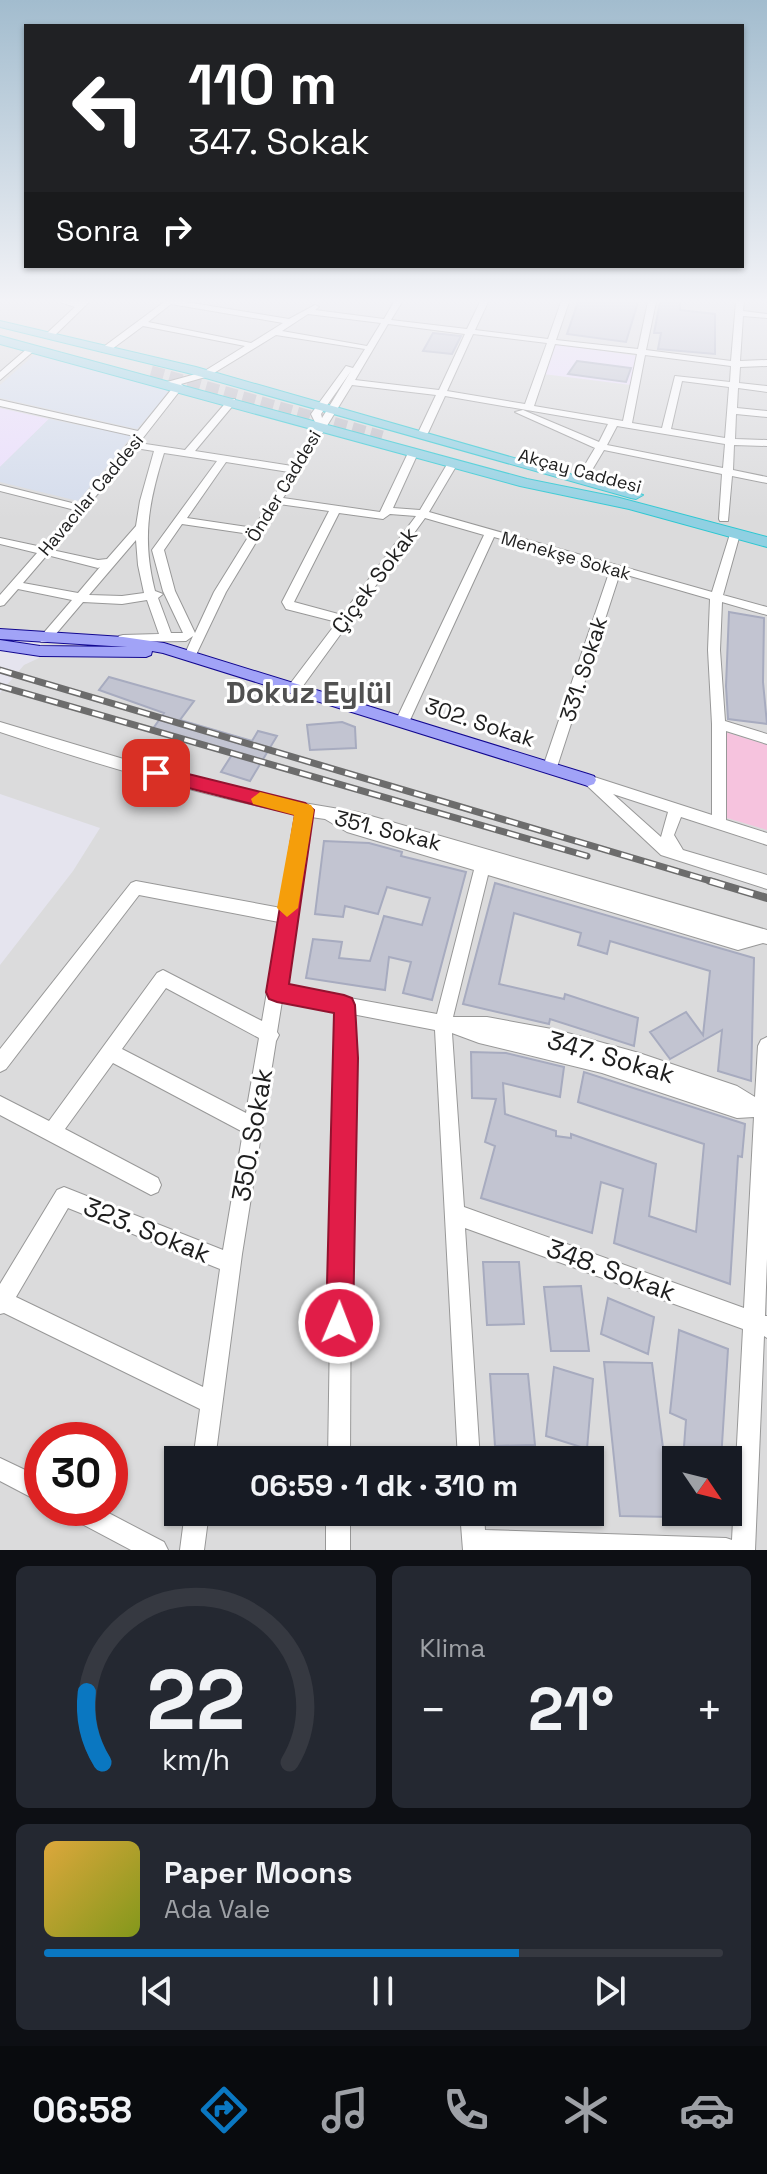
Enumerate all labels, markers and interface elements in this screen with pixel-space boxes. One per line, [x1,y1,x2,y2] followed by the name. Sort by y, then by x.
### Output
[188,49,337,120] text: 110 m
[56,56,160,160] icon: left
[188,119,370,165] text: 347. Sokak
[155,208,199,252] icon: right
[56,211,139,250] text: Sonra
[241,426,326,546] street label: Önder Caddesi
[33,429,148,560] street label: Havacılar Caddesi
[516,443,644,498] street label: Akçay Caddesi
[325,521,423,639] street label: Çiçek Sokak
[499,526,634,585] street label: Menekşe Sokak
[553,613,613,725] street label: 331. Sokak
[226,673,392,712] district label: Dokuz Eylül
[421,691,539,753] street label: 302. Sokak
[122,739,190,807] pin
[134,751,178,795] icon: arrive
[332,803,444,857] street label: 351. Sokak
[543,1023,679,1091] street label: 347. Sokak
[224,1066,280,1204] street label: 350. Sokak
[78,1189,216,1271] street label: 323. Sokak
[542,1231,680,1309] street label: 348. Sokak
[297,1281,381,1365] position arrow
[24,1422,128,1526] speed limit sign: 30
[662,1446,742,1526] north arrow
[662,1446,742,1526] map controls
[250,1466,518,1505] text: 06:59 · 1 dk · 310 m
[420,1631,485,1665] text: Klima
[146,1647,245,1753] text: 22
[528,1671,614,1748] text: 21°
[420,1682,447,1738] text: −
[696,1682,723,1738] text: +
[162,1742,230,1778] text: km/h
[164,1853,353,1892] text: Paper Moons
[164,1892,270,1926] text: Ada Vale
[135,1969,179,2013] icon: previous
[361,1969,405,2013] icon: pause
[588,1969,632,2013] icon: next
[196,2082,252,2138] icon: directions
[317,2082,373,2138] icon: music
[438,2082,494,2138] icon: phone
[558,2082,614,2138] icon: climate
[679,2082,735,2138] icon: car
[32,2087,132,2133] text: 06:58

